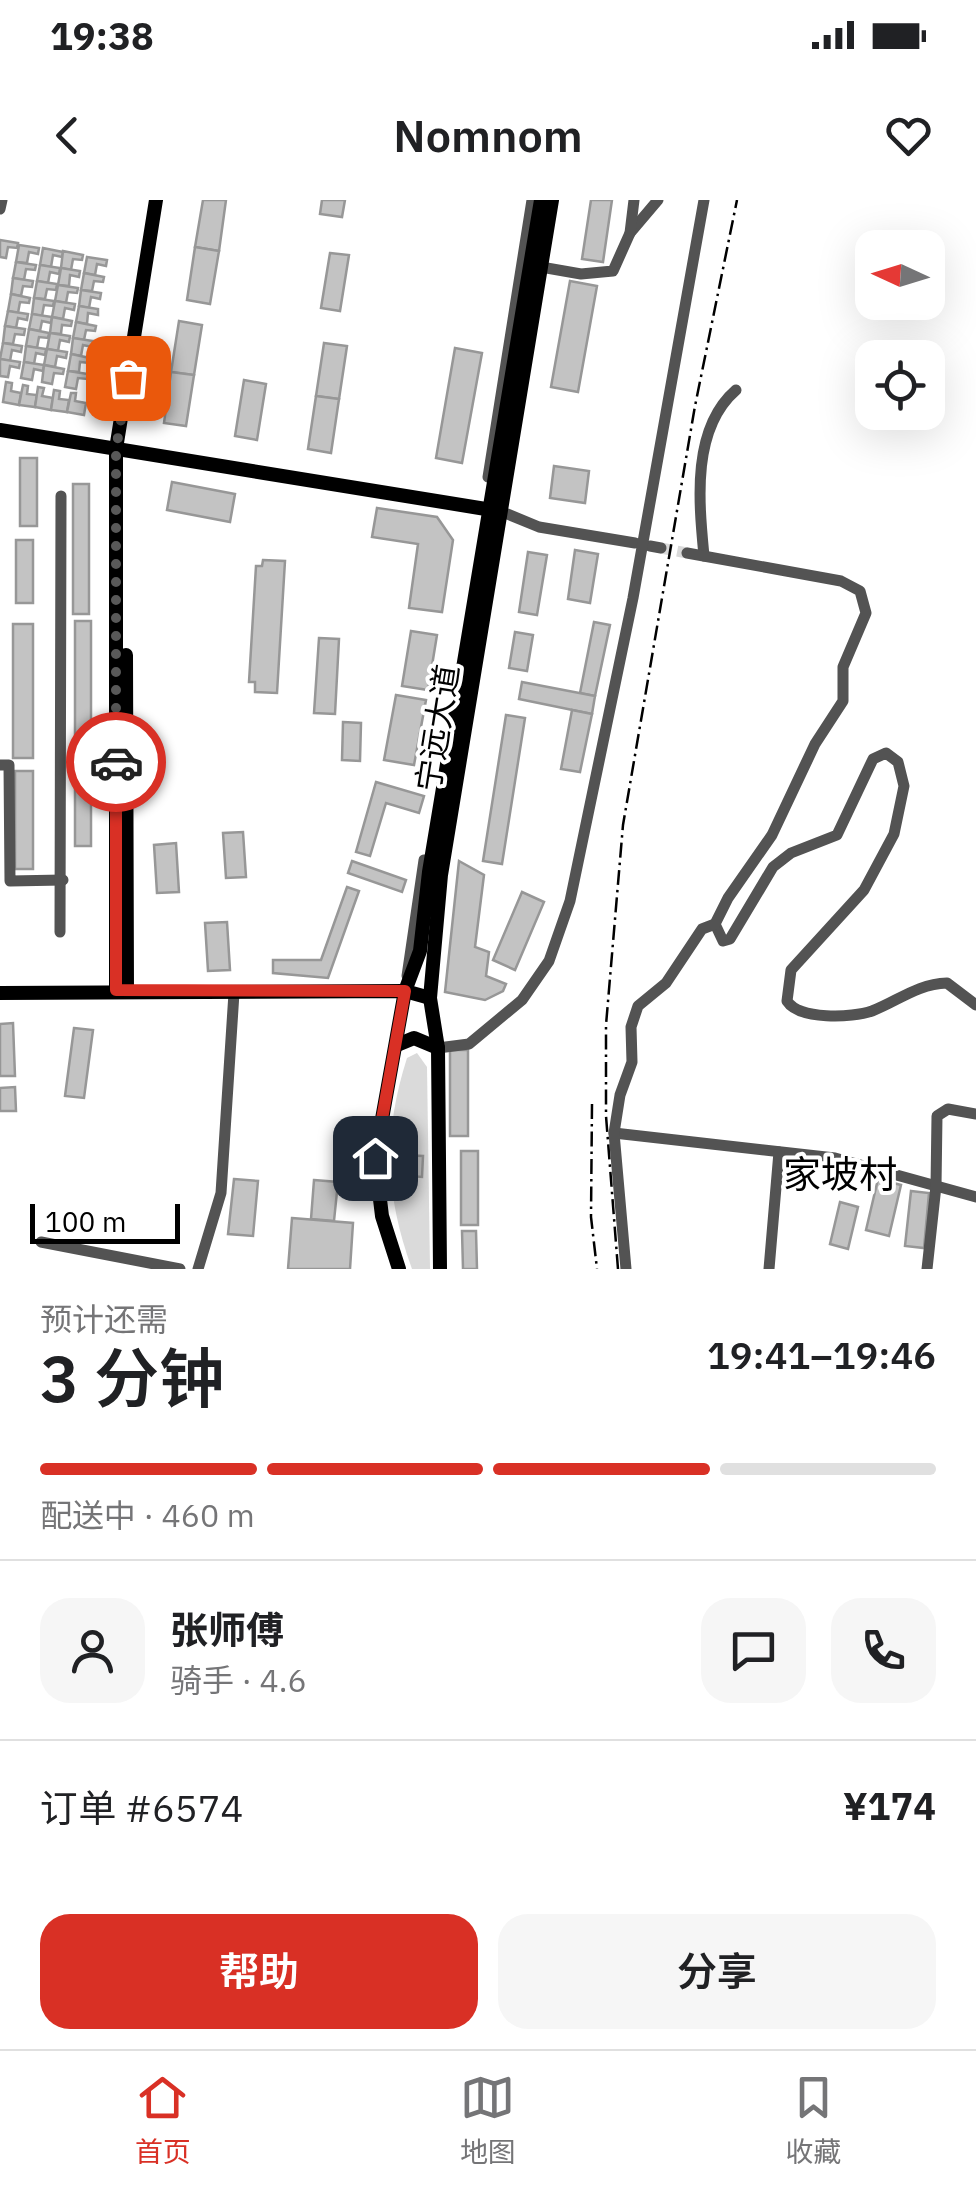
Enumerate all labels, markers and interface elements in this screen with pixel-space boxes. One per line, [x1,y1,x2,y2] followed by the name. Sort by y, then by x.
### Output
[50,11,154,60] text: 19:38
[393,106,583,164] text: Nomnom
[40,108,95,163] icon: back
[881,108,936,163] icon: heart
[855,230,945,320] north arrow
[855,230,945,430] map controls
[86,336,171,421] pin
[855,340,945,430] button: locate
[101,351,156,406] icon: bag
[406,661,468,795] street label: 宁远大道
[66,712,166,812] courier
[89,735,144,790] icon: car
[333,1116,418,1201] pin
[348,1131,403,1186] icon: home
[783,1149,897,1198] district label: 家坡村
[30,1199,180,1244] scale bar
[45,1203,126,1240] text: 100 m
[40,1298,168,1340] text: 预计还需
[707,1330,936,1379] text: 19:41–19:46
[40,1335,224,1420] text: 3 分钟
[40,1494,255,1536] text: 配送中 · 460 m
[40,1598,145,1703] button: person
[701,1598,806,1703] button: chat
[831,1598,936,1703] button: phone
[170,1605,284,1654] text: 张师傅
[170,1659,307,1701] text: 骑手 · 4.6
[843,1781,936,1830] text: ¥174
[40,1783,243,1832] text: 订单 #6574
[40,1914,478,2029] button: 帮助
[498,1914,936,2029] button: 分享
[135,2070,191,2170] tab: 首页
[460,2070,516,2170] tab: 地图
[785,2070,841,2170] tab: 收藏

